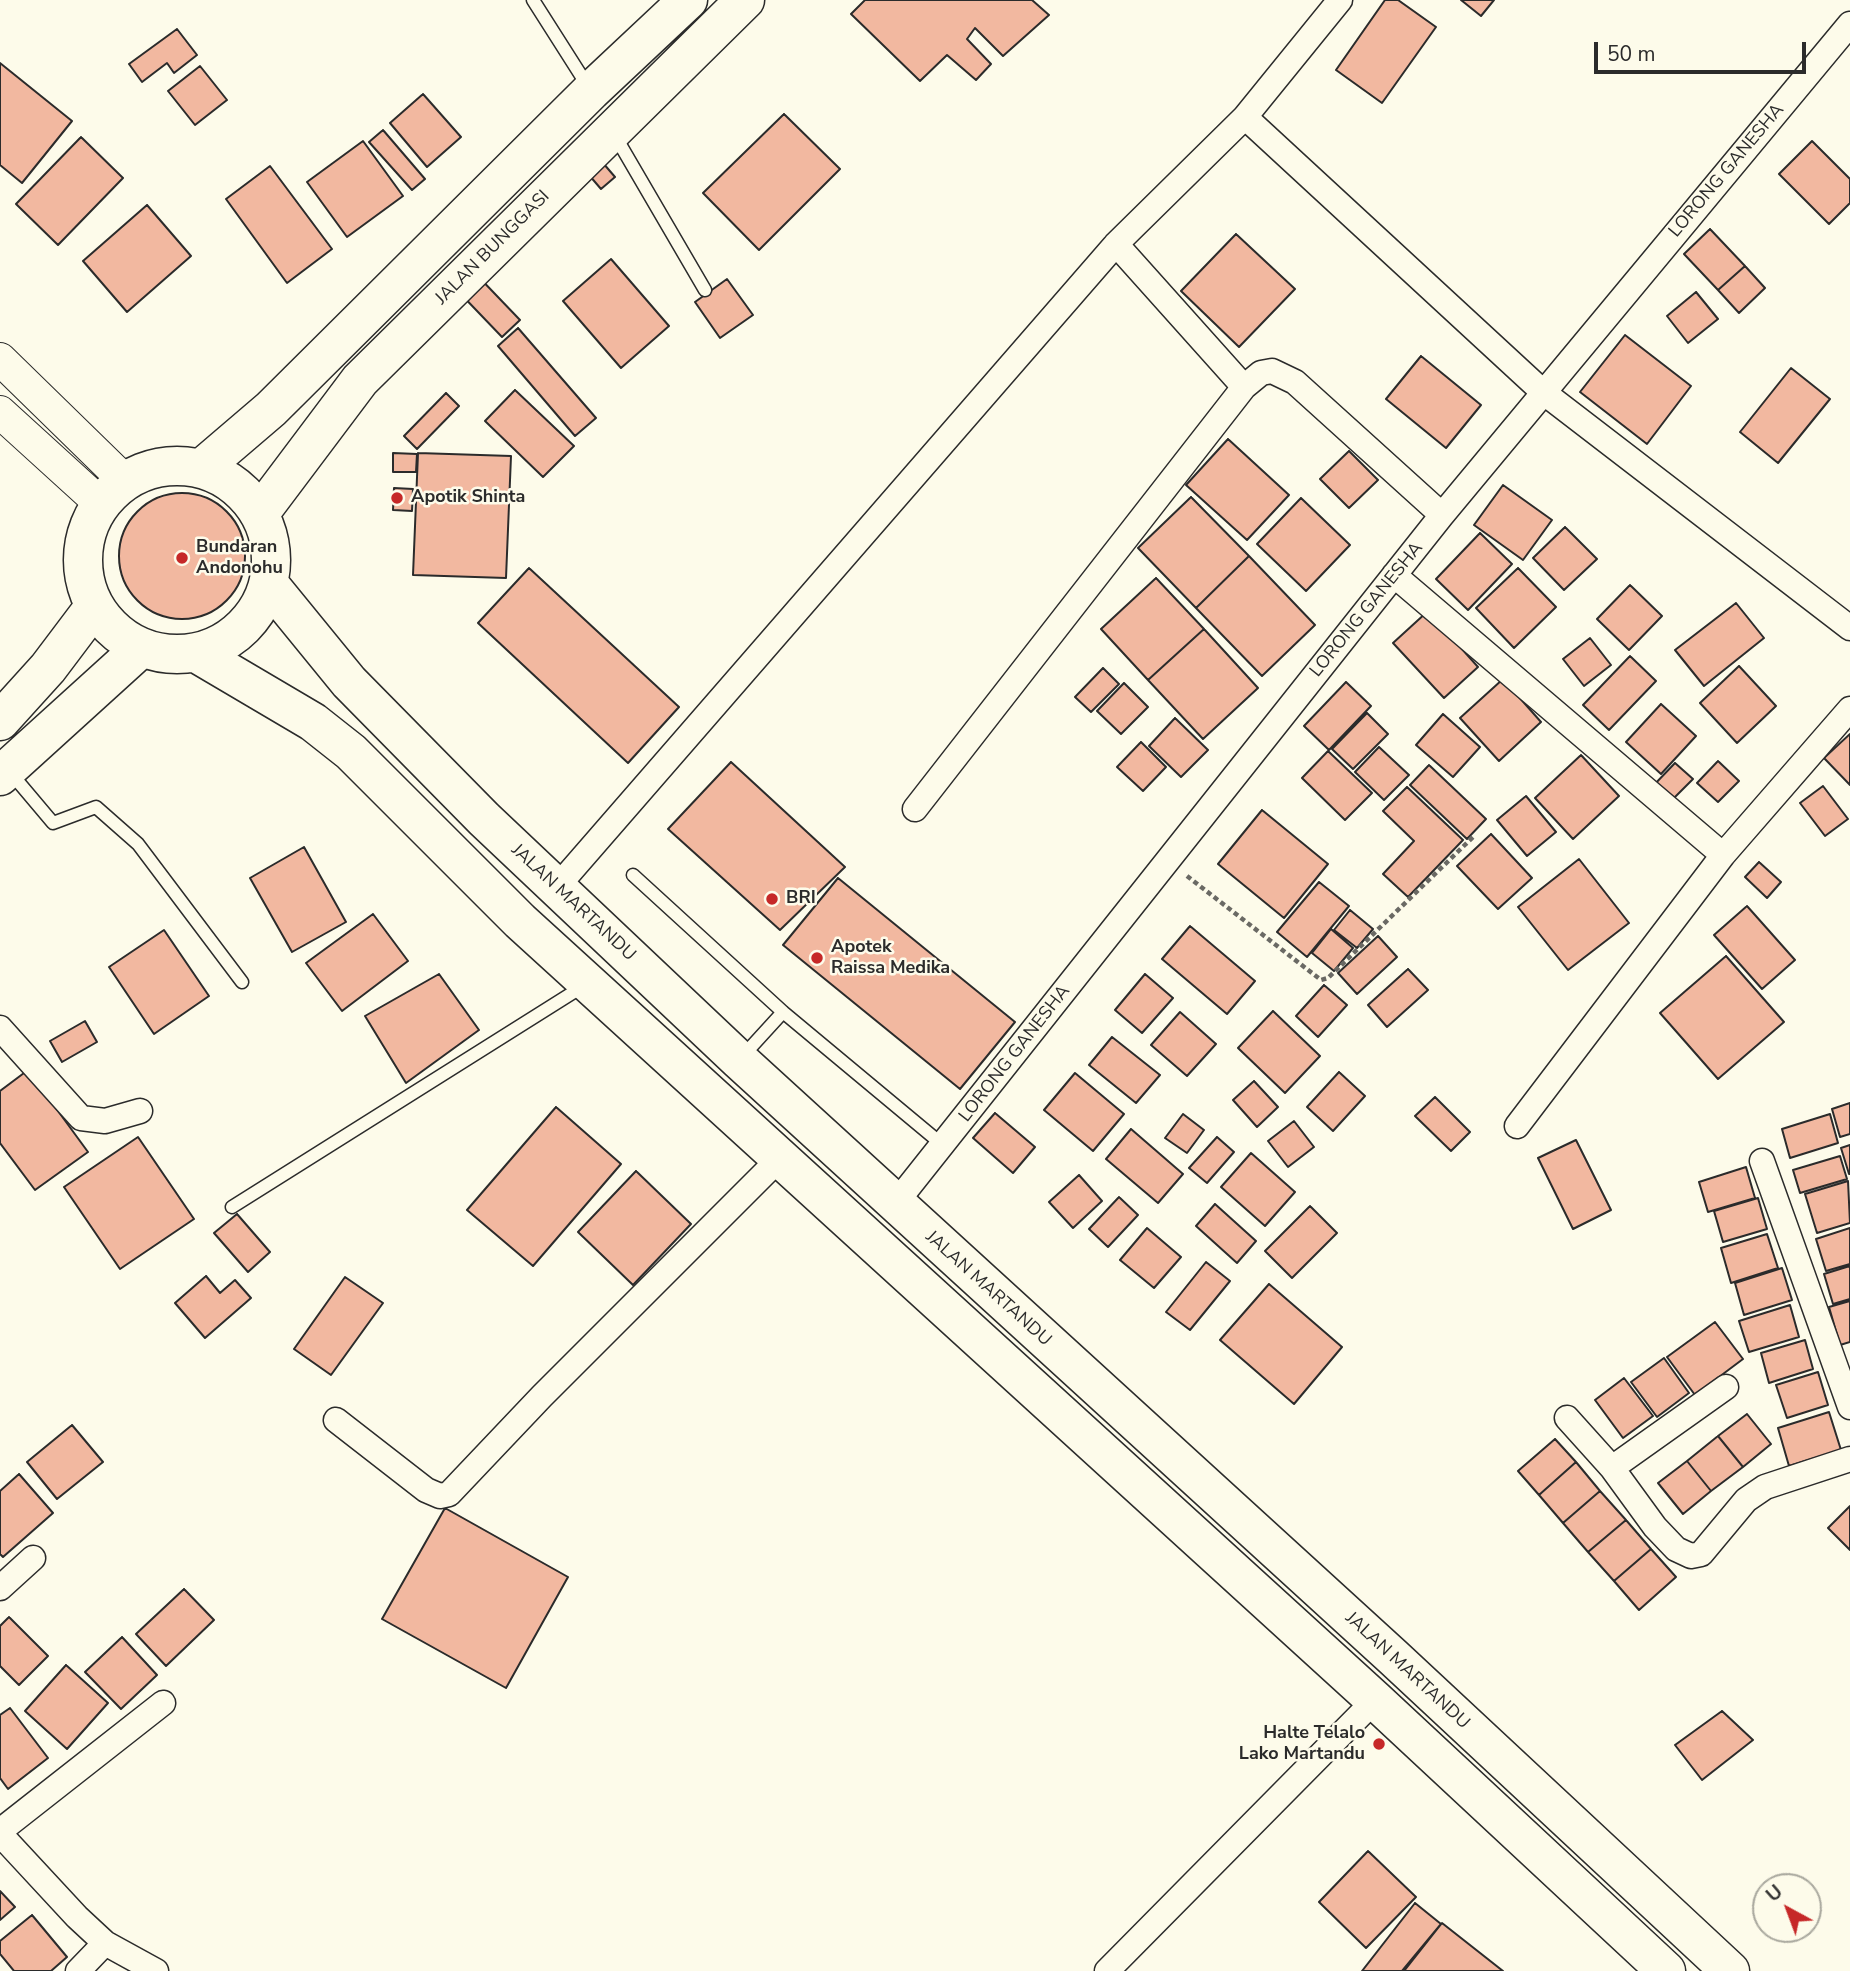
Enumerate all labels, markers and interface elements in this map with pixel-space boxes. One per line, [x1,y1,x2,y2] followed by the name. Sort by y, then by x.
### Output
[1598,28,1810,72] scale bar
[1607,40,1656,68] text: 50 m
[1665,100,1789,242] street label: LORONG GANESHA
[431,186,555,310] street label: JALAN BUNGGASI
[411,487,525,509] place label: Apotik Shinta
[389,490,405,506] marker: Apotik Shinta
[196,537,283,580] place label: Bundaran Andonohu
[1306,538,1428,682] street label: LORONG GANESHA
[174,550,190,566] marker: Bundaran Andonohu
[506,840,640,966] street label: JALAN MARTANDU
[786,888,816,910] place label: BRI
[764,891,780,907] marker: BRI
[831,937,950,979] place label: Apotek Raissa Medika
[809,950,825,966] marker: Apotek Raissa Medika
[955,981,1075,1127] street label: LORONG GANESHA
[921,1227,1055,1351] street label: JALAN MARTANDU
[1340,1608,1474,1734] street label: JALAN MARTANDU
[1239,1723,1365,1766] place label: Halte Telalo Lako Martandu
[1371,1736,1387,1752] marker: Halte Telalo Lako Martandu
[1752,1873,1822,1943] north arrow
[1761,1879,1788,1908] text: U

